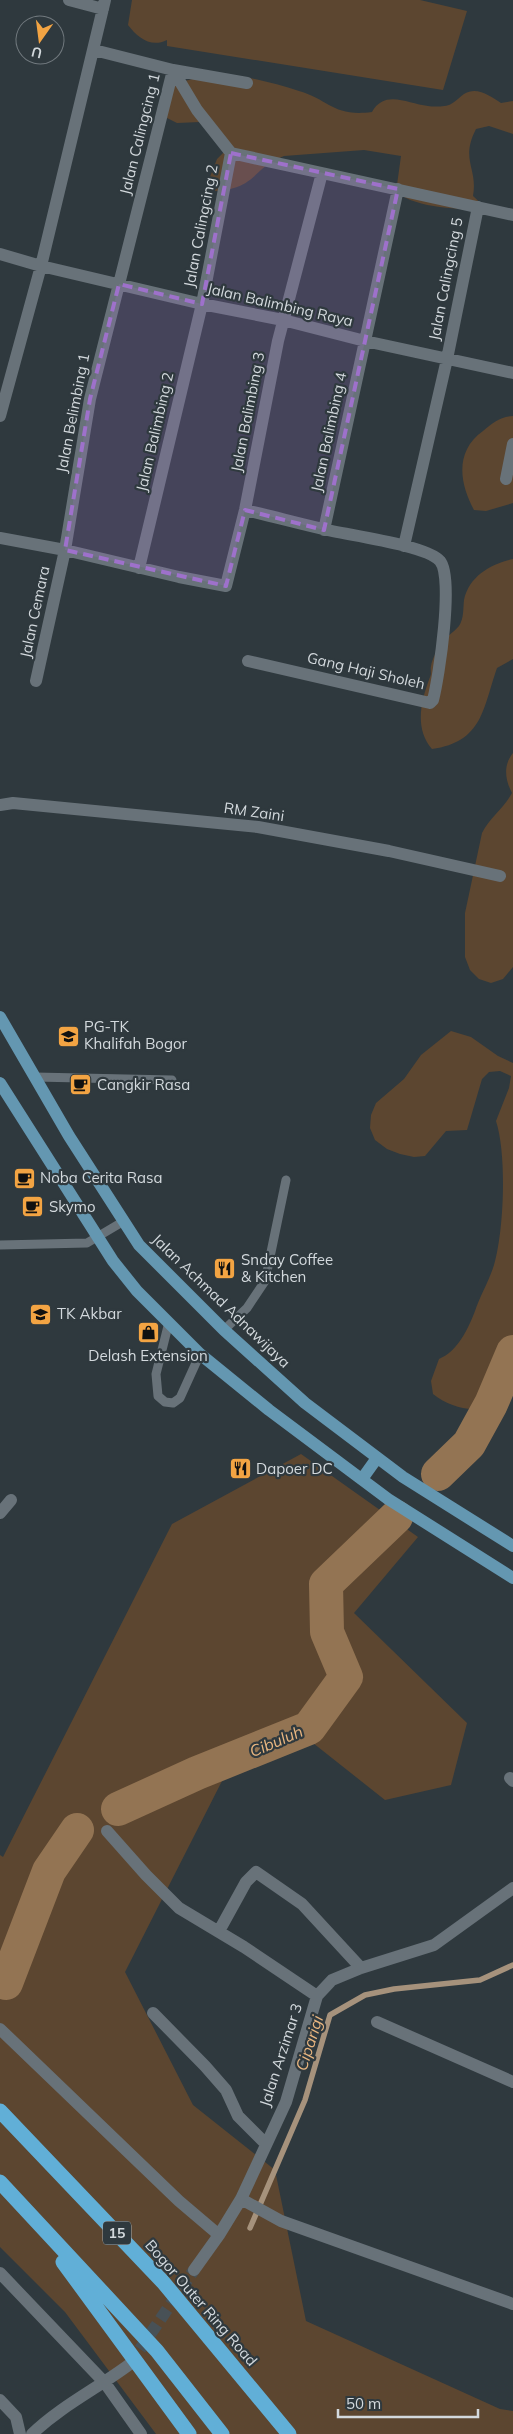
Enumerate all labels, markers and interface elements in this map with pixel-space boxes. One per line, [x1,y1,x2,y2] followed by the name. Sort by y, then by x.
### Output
[15,15,65,65] north arrow
[30,43,44,63] text: U
[115,71,164,197] street label: Jalan Calingcing 1
[179,163,222,289] street label: Jalan Calingcing 2
[424,216,467,342] street label: Jalan Calingcing 5
[205,278,355,331] street label: Jalan Balimbing Raya
[227,350,268,474] street label: Jalan Balimbing 3
[52,352,93,474] street label: Jalan Belimbing 1
[132,370,177,493] street label: Jalan Balimbing 2
[307,370,350,494] street label: Jalan Balimbing 4
[15,564,54,660] street label: Jalan Cemara
[305,648,427,693] street label: Gang Haji Sholeh
[223,798,286,825] street label: RM Zaini
[84,1017,188,1053] place label: PG-TK Khalifah Bogor
[56,1024,80,1048] school or university icon: PG-TK Khalifah Bogor
[69,1073,93,1097] cafe icon: Cangkir Rasa
[97,1075,190,1094] place label: Cangkir Rasa
[12,1166,36,1190] cafe icon: Noba Cerita Rasa
[40,1168,163,1187] place label: Noba Cerita Rasa
[21,1195,45,1219] cafe icon: Skymo
[49,1197,96,1216] place label: Skymo
[148,1230,295,1372] street label: Jalan Achmad Adnawijaya
[241,1250,333,1286] place label: Snday Coffee & Kitchen
[213,1257,237,1281] restaurant icon: Snday Coffee & Kitchen
[29,1302,53,1326] school or university icon: TK Akbar
[57,1304,122,1323] place label: TK Akbar
[136,1321,160,1345] shop icon: Delash Extension
[88,1346,208,1365] place label: Delash Extension
[228,1457,252,1481] restaurant icon: Dapoer DC
[256,1459,333,1478] place label: Dapoer DC
[246,1721,306,1761] water label: Cibuluh
[255,2001,306,2109] street label: Jalan Arzimar 3
[291,2013,327,2073] water label: Ciparigi
[103,2222,131,2244] road number: 15
[141,2236,261,2370] street label: Bogor Outer Ring Road
[338,2386,478,2418] scale bar
[346,2394,381,2413] text: 50 m

